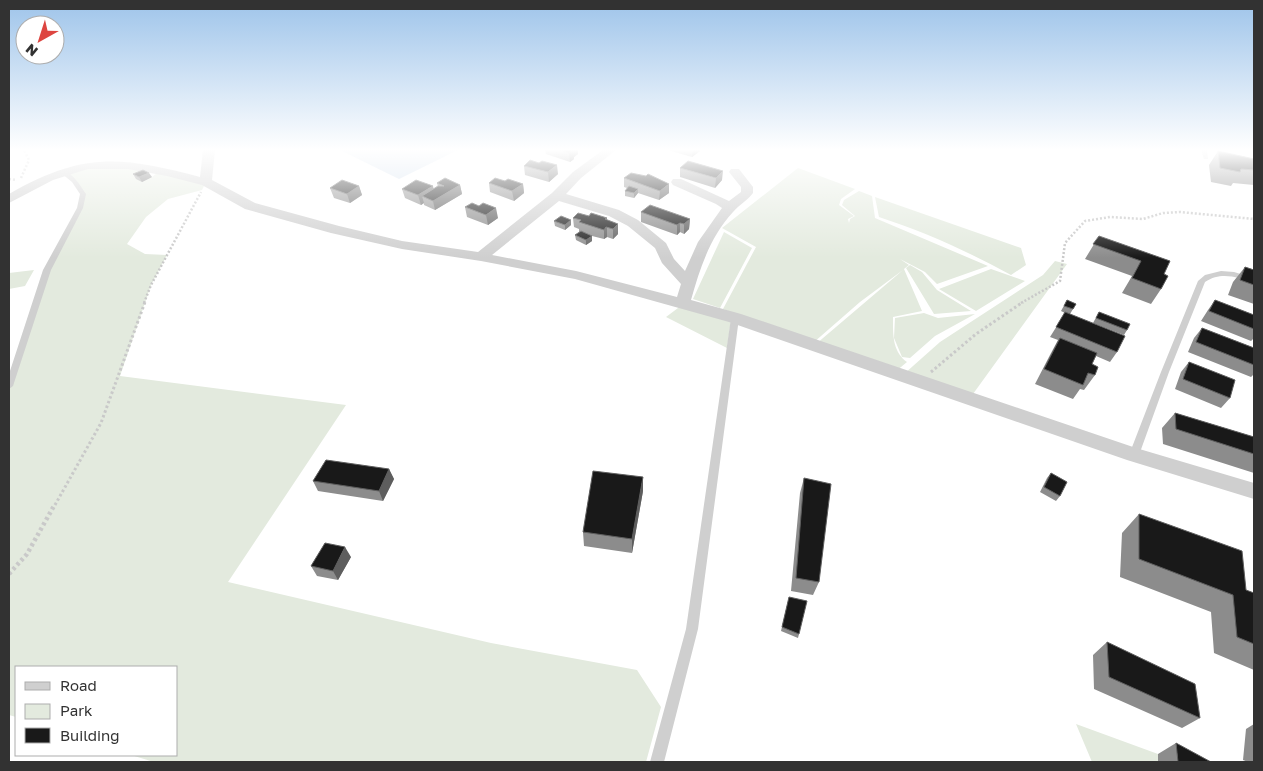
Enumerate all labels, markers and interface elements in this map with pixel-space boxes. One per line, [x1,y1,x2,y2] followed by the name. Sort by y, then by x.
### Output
[15,15,65,65] north arrow
[22,41,41,60] text: N
[15,666,178,756] legend
[60,676,97,694] text: Road
[60,701,93,719] text: Park
[60,726,120,744] text: Building

